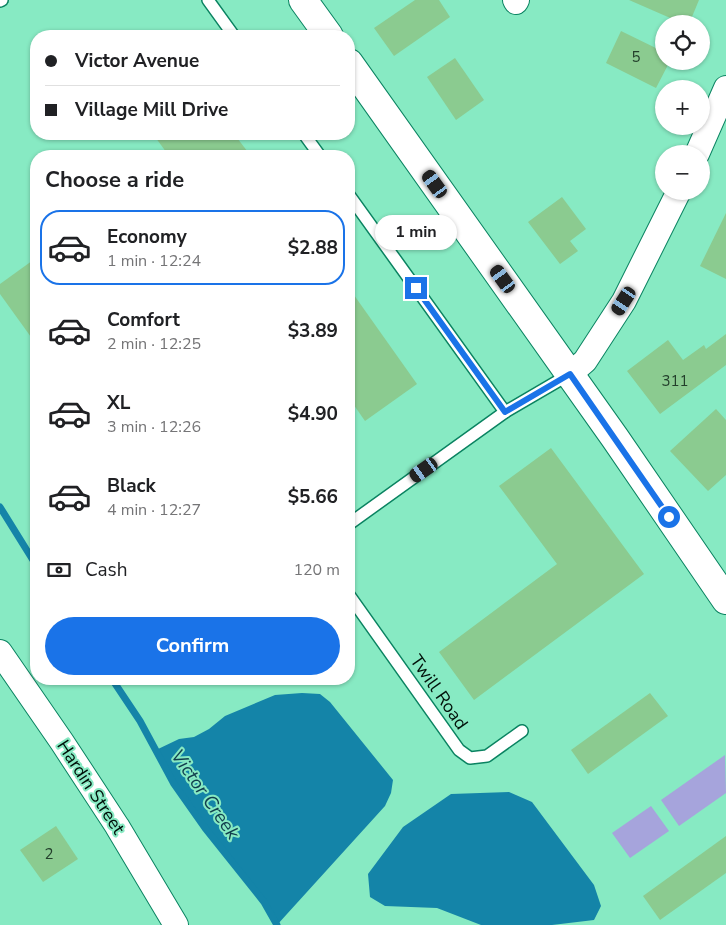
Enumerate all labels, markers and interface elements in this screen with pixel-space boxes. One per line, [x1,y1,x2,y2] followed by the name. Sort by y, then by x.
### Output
[655,15,710,200] map controls
[655,15,710,70] button: locate
[631,47,641,67] house number: 5
[75,48,199,74] text: Victor Avenue
[655,80,710,135] button: +
[75,97,228,123] text: Village Mill Drive
[655,145,710,200] button: −
[45,165,184,195] text: Choose a ride
[420,167,449,201] car
[375,216,457,250] callout: 1 min
[395,221,437,243] text: 1 min
[107,224,187,250] text: Economy
[47,225,92,270] icon: car
[288,235,338,261] text: $2.88
[107,250,201,272] text: 1 min · 12:24
[488,262,517,296] car
[405,277,427,299] route end
[609,284,638,318] car
[107,307,180,333] text: Comfort
[47,308,92,353] icon: car
[288,318,338,344] text: $3.89
[107,333,201,355] text: 2 min · 12:25
[661,371,689,391] house number: 311
[107,390,130,416] text: XL
[47,391,92,436] icon: car
[288,401,338,427] text: $4.90
[107,416,201,438] text: 3 min · 12:26
[407,455,440,485] car
[107,473,156,499] text: Black
[47,474,92,519] icon: car
[288,484,338,510] text: $5.66
[107,499,201,521] text: 4 min · 12:27
[658,506,680,528] route start
[45,556,73,584] icon: cash
[85,557,127,583] text: Cash
[293,559,340,581] text: 120 m
[45,617,340,675] button: Confirm
[404,650,474,734] street label: Twill Road
[51,735,131,839] street label: Hardin Street
[165,744,246,845] water label: Victor Creek
[44,844,54,864] house number: 2

